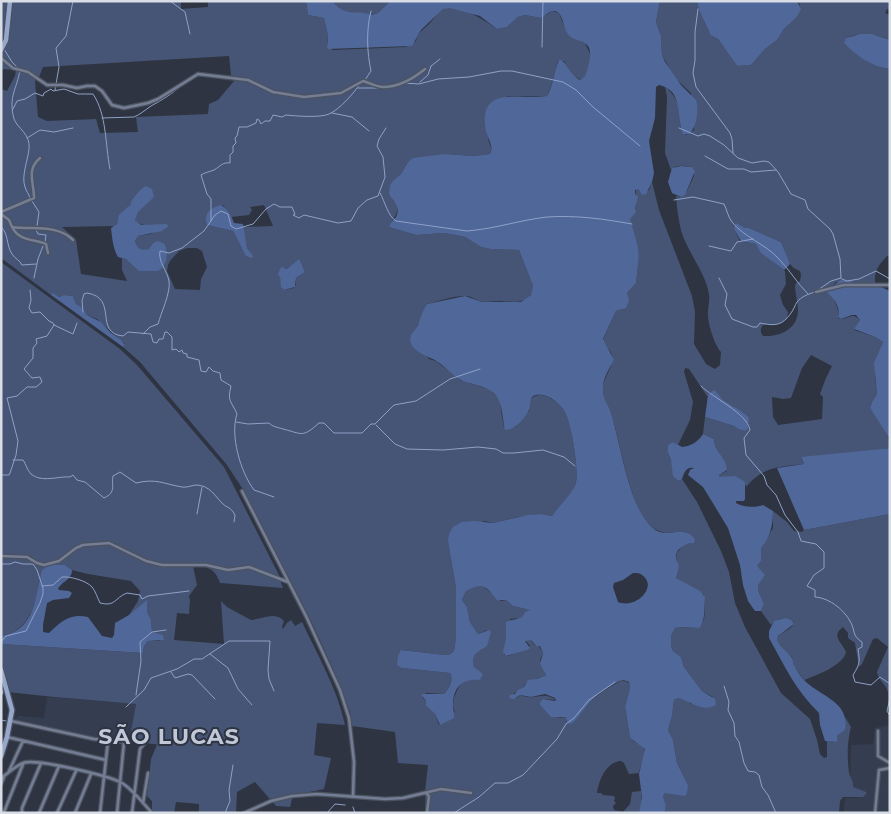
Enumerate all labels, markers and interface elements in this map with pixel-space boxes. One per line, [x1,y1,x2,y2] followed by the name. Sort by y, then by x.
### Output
[98,723,240,750] district label: SÃO LUCAS

